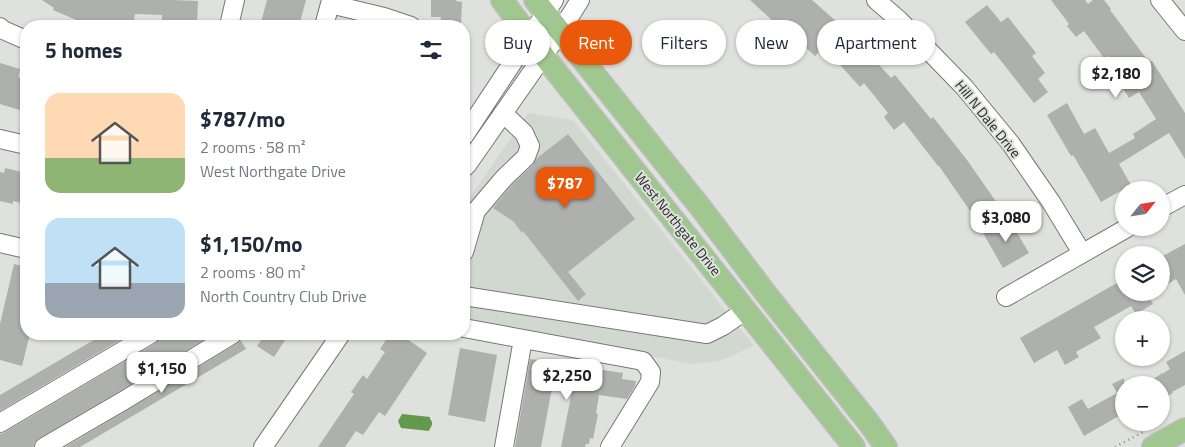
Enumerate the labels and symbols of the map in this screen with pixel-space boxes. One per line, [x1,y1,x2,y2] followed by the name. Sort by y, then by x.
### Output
[1075,56,1157,99] pin: $2,180
[950,75,1026,162] street label: Hill N Dale Drive
[535,166,595,209] pin: $787
[630,167,727,280] street label: West Northgate Drive
[1115,181,1170,236] north arrow
[965,200,1047,243] pin: $3,080
[121,352,203,394] pin: $1,150
[526,358,608,401] pin: $2,250

